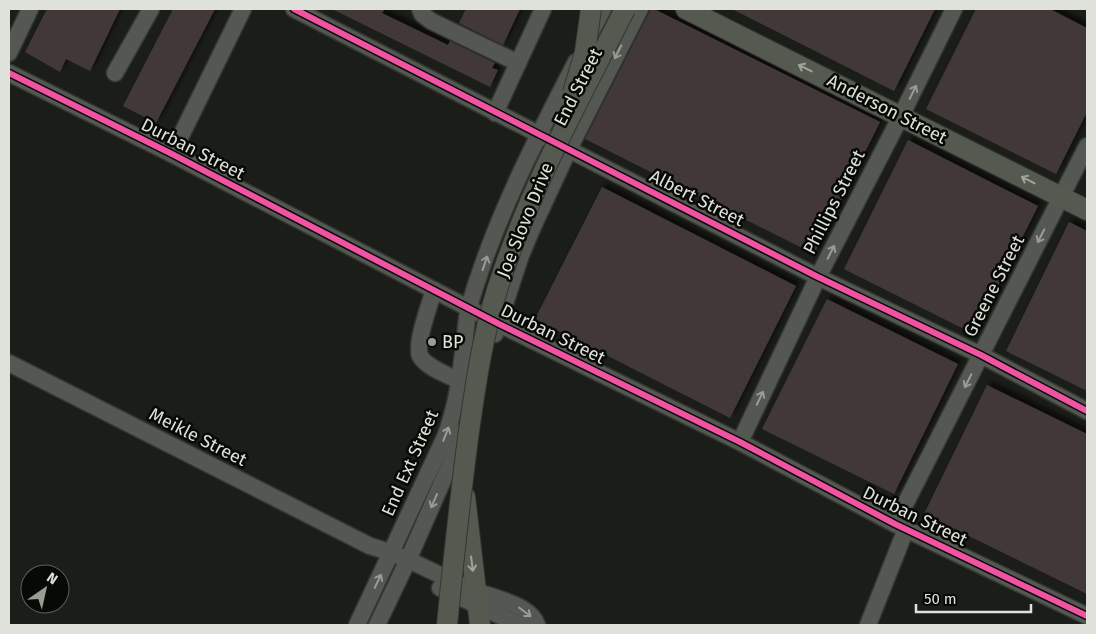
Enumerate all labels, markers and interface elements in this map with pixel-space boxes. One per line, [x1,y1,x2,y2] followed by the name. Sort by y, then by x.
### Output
[549,44,607,130] street label: End Street
[613,44,622,59] one-way arrow
[797,63,812,73] one-way arrow
[824,69,951,149] street label: Anderson Street
[909,85,918,100] one-way arrow
[137,113,249,185] street label: Durban Street
[798,146,870,258] street label: Phillips Street
[492,159,558,281] street label: Joe Slovo Drive
[646,165,748,231] street label: Albert Street
[1021,175,1036,184] one-way arrow
[1036,228,1045,243] one-way arrow
[959,231,1029,341] street label: Greene Street
[827,245,836,260] one-way arrow
[481,255,490,271] one-way arrow
[497,299,609,369] street label: Durban Street
[442,331,463,353] place label: BP
[426,336,438,348] marker: BP
[963,373,972,388] one-way arrow
[756,391,766,406] one-way arrow
[145,403,251,471] street label: Meikle Street
[377,406,443,520] street label: End Ext Street
[442,427,451,442] one-way arrow
[859,481,971,551] street label: Durban Street
[429,493,439,508] one-way arrow
[467,555,477,571] one-way arrow
[20,564,70,614] north arrow
[43,569,61,588] text: N
[374,574,383,589] one-way arrow
[916,582,1031,614] scale bar
[924,590,957,608] text: 50 m
[518,607,532,617] one-way arrow

